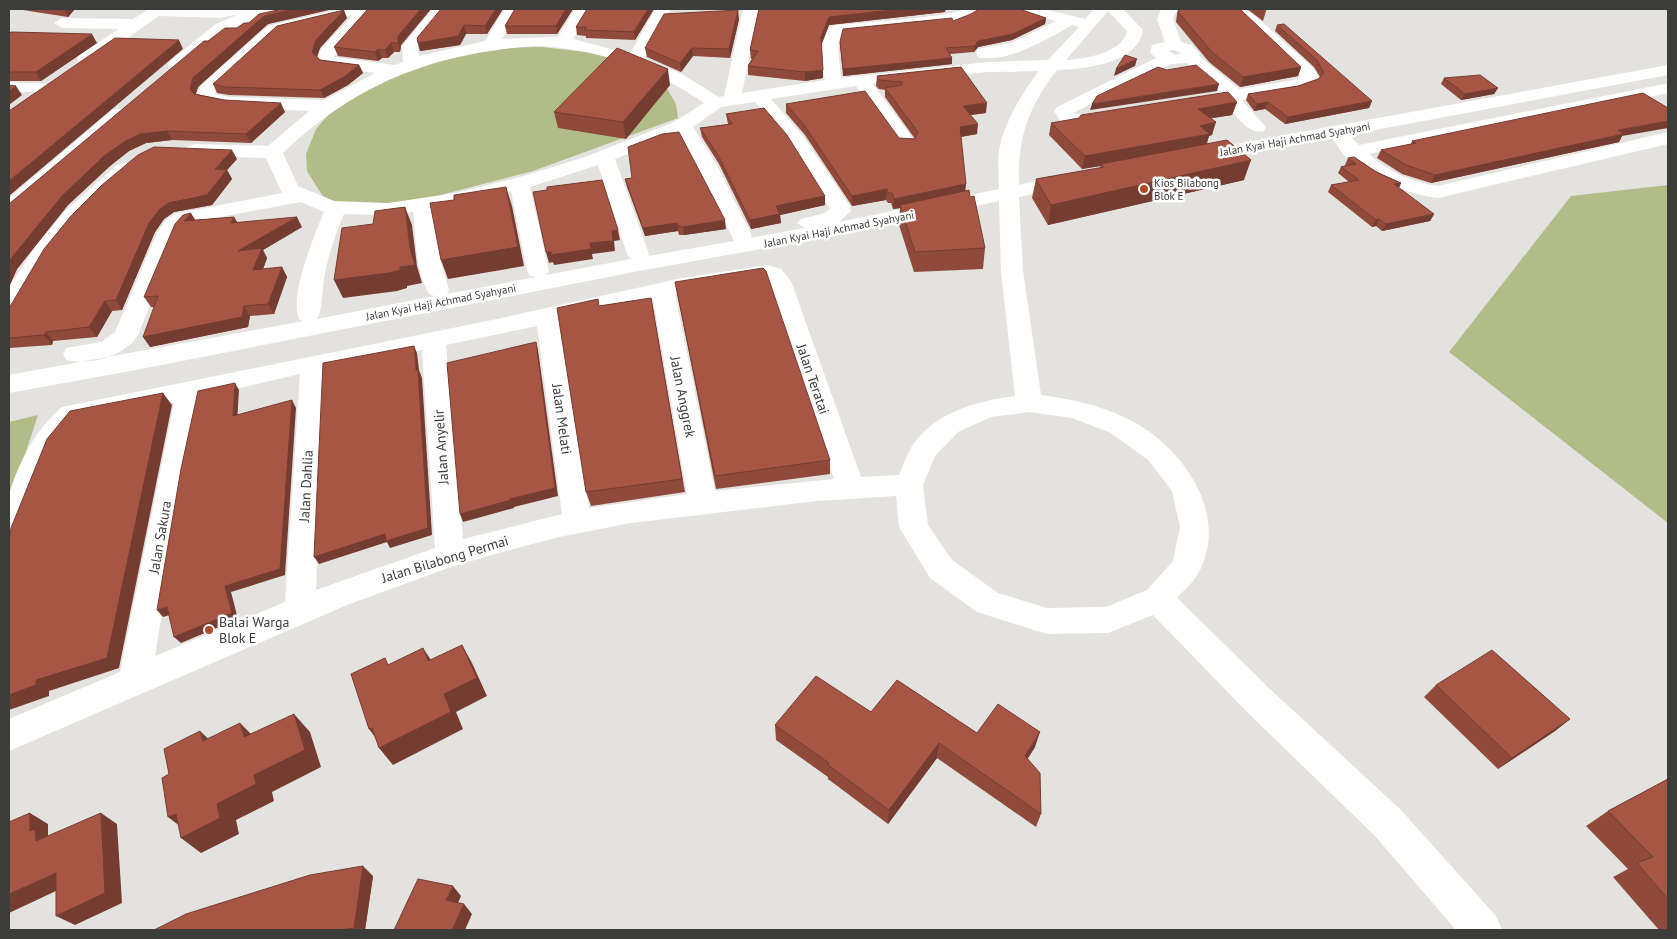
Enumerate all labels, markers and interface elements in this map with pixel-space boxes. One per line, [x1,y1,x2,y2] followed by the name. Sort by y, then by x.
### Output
[1218,119,1371,159] street label: Jalan Kyai Haji Achmad Syahyani
[1154,176,1219,203] place label: Kios Bilabong Blok E
[1138,183,1150,195] marker: Kios Bilabong Blok E
[762,208,915,251] street label: Jalan Kyai Haji Achmad Syahyani
[364,281,517,324] street label: Jalan Kyai Haji Achmad Syahyani
[792,340,833,417] street label: Jalan Teratai
[666,354,700,439] street label: Jalan Anggrek
[548,382,576,455] street label: Jalan Melati
[429,409,453,486] street label: Jalan Anyelir
[295,450,317,523] street label: Jalan Dahlia
[145,499,175,576] street label: Jalan Sakura
[378,531,511,587] street label: Jalan Bilabong Permai
[219,613,290,647] place label: Balai Warga Blok E
[203,624,215,636] marker: Balai Warga Blok E

